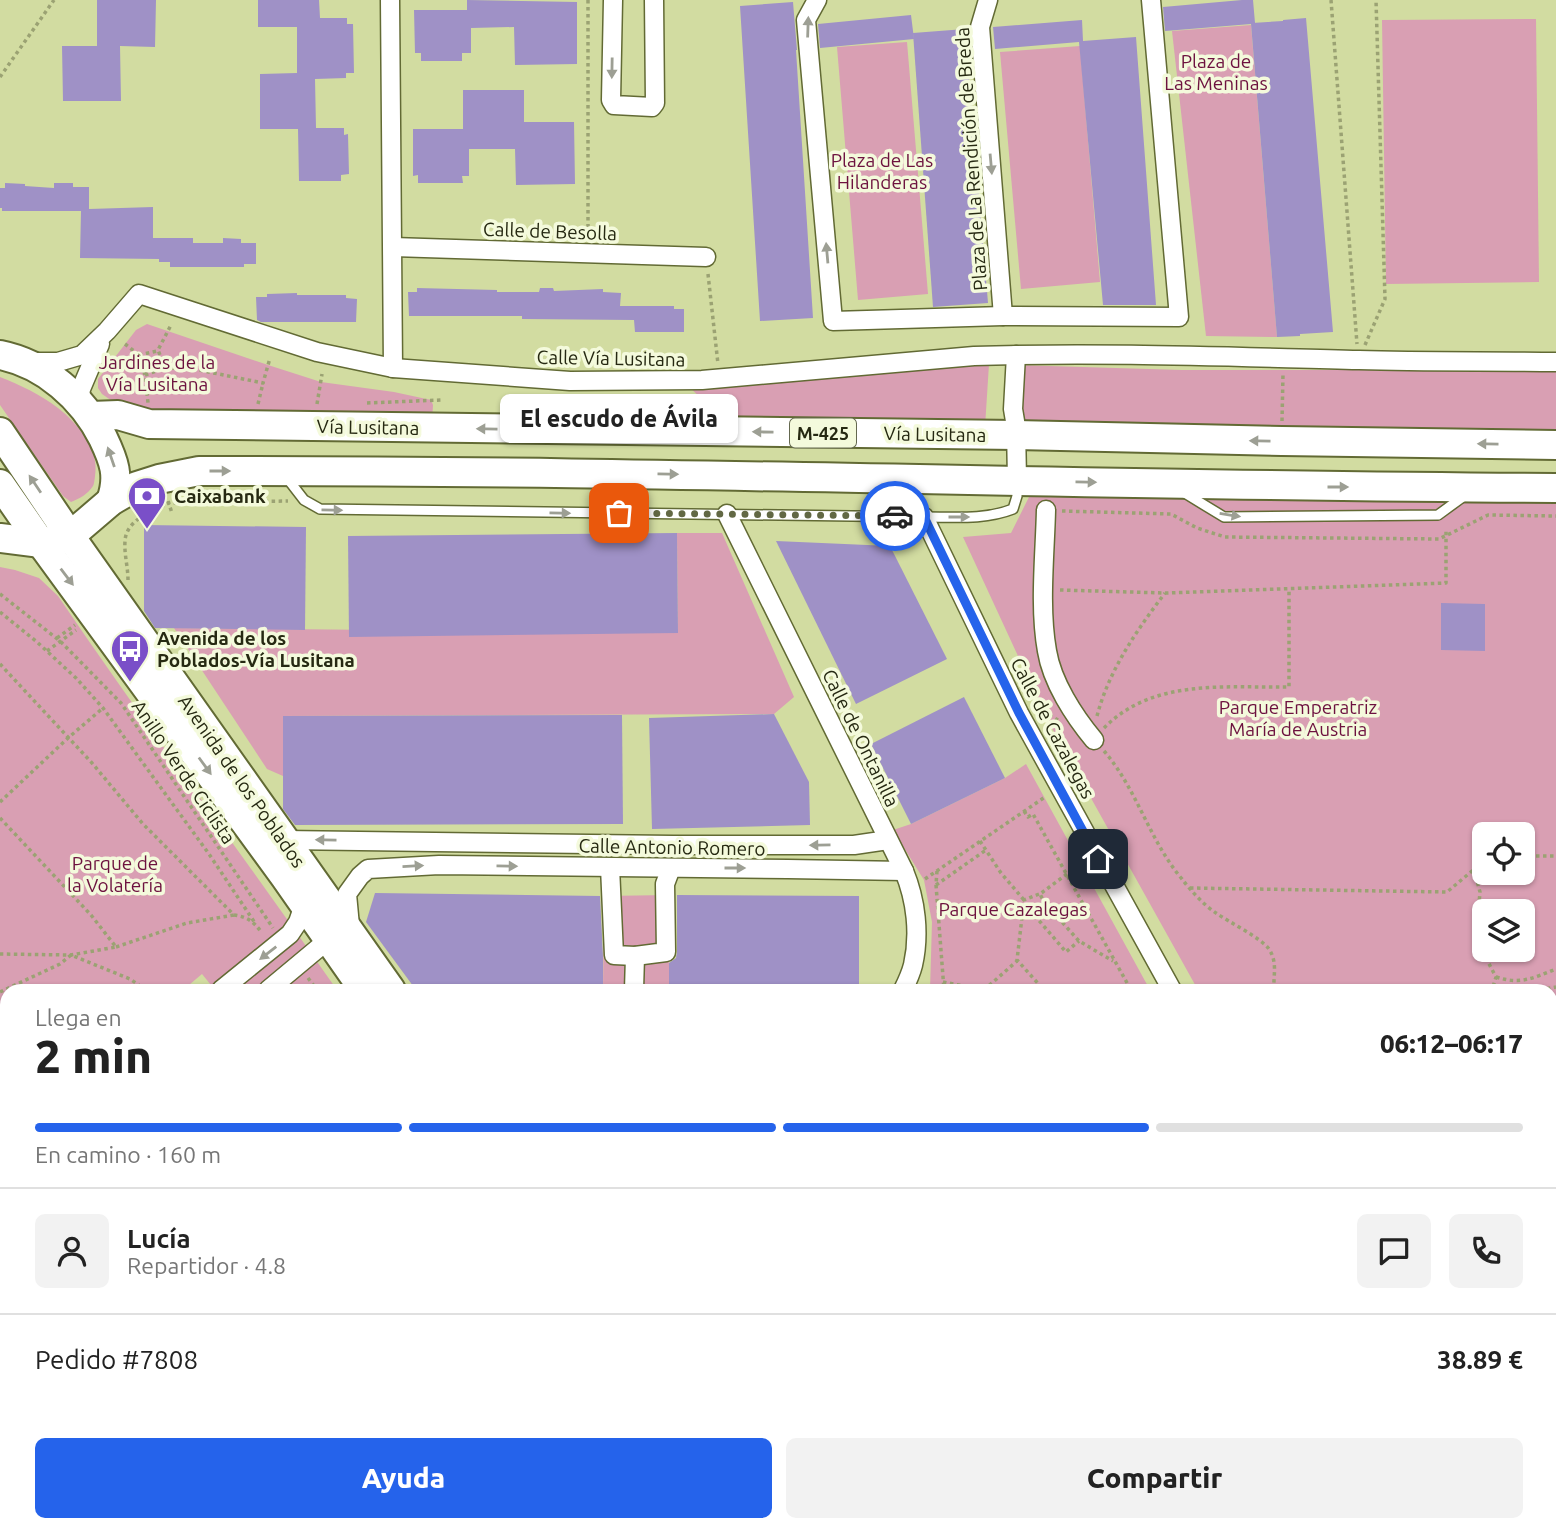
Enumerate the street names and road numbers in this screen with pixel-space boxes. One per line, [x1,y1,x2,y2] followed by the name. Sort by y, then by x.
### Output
[951,27,991,291] street label: Plaza de La Rendición de Breda
[483,218,617,244] street label: Calle de Besolla
[536,346,686,370] street label: Calle Vía Lusitana
[317,415,419,439] street label: Vía Lusitana
[790,418,856,447] road number: M-425
[884,422,986,446] street label: Vía Lusitana
[1007,654,1099,802] street label: Calle de Cazalegas
[818,666,904,810] street label: Calle de Ontanilla
[174,690,310,872] street label: Avenida de los Poblados
[128,696,240,848] street label: Anillo Verde Ciclista
[578,834,766,860] street label: Calle Antonio Romero

